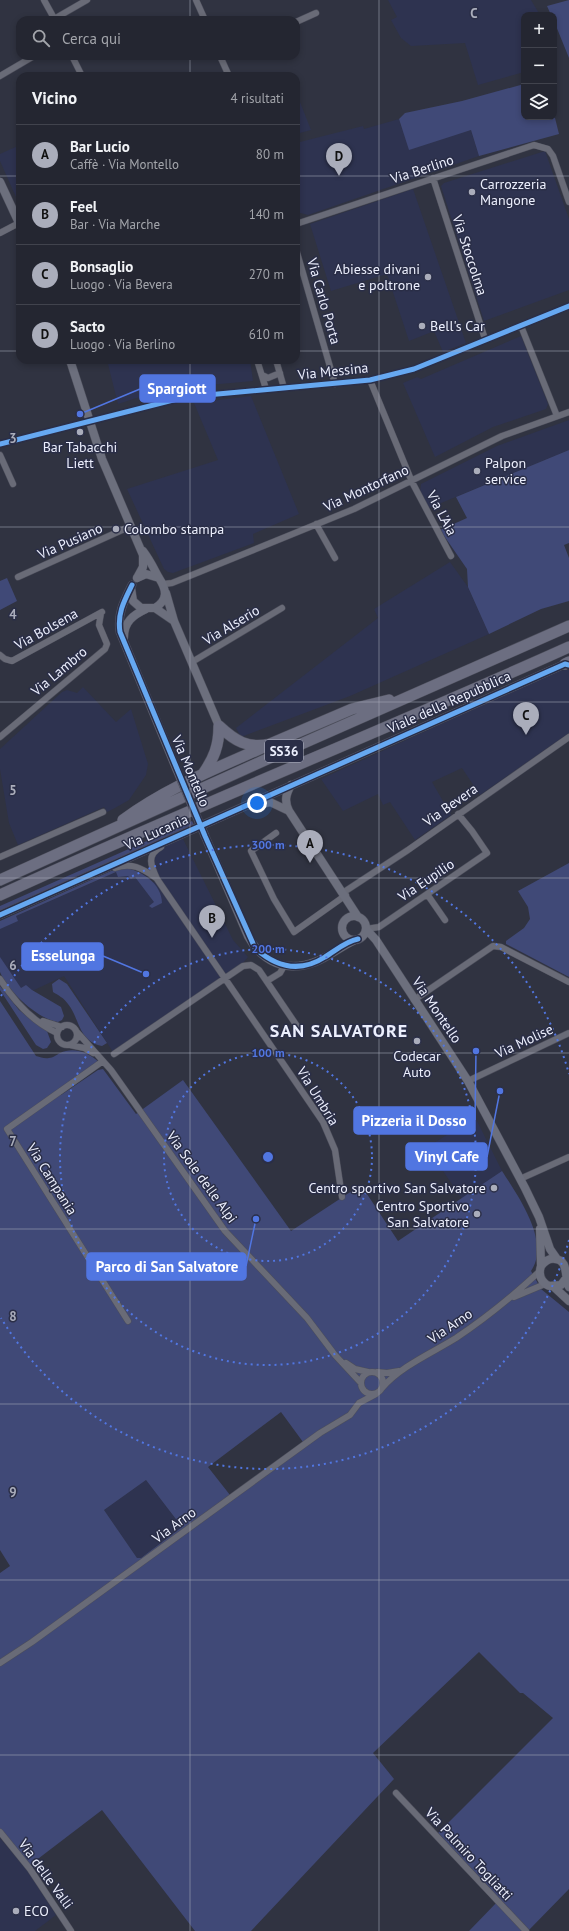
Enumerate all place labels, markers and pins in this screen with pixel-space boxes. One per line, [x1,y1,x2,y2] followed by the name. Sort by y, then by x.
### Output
[326,143,352,176] pin: D
[480,175,546,209] place label: Carrozzeria Mangone
[467,187,477,197] marker: Carrozzeria Mangone
[334,260,420,294] place label: Abiesse divani e poltrone
[423,272,433,282] marker: Abiesse divani e poltrone
[430,317,485,335] place label: Bell's Car
[417,321,427,331] marker: Bell's Car
[140,375,215,402] callout: Spargiott
[75,427,85,437] marker: Bar Tabacchi Liett
[43,438,117,472] place label: Bar Tabacchi Liett
[485,454,526,488] place label: Palpon service
[472,466,482,476] marker: Palpon service
[124,520,224,538] place label: Colombo stampa
[111,524,121,534] marker: Colombo stampa
[513,702,539,735] pin: C
[297,830,323,863] pin: A
[199,905,225,938] pin: B
[22,943,103,970] callout: Esselunga
[412,1036,422,1046] marker: Codecar Auto
[393,1047,441,1081] place label: Codecar Auto
[354,1107,475,1134] callout: Pizzeria il Dosso
[406,1143,487,1170] callout: Vinyl Cafe
[261,1150,275,1164] centre of rings
[309,1179,486,1197] place label: Centro sportivo San Salvatore
[489,1183,499,1193] marker: Centro sportivo San Salvatore
[376,1197,469,1231] place label: Centro Sportivo San Salvatore
[472,1209,482,1219] marker: Centro Sportivo San Salvatore
[87,1253,246,1280] callout: Parco di San Salvatore
[24,1902,49,1920] place label: ECO
[11,1906,21,1916] marker: ECO

